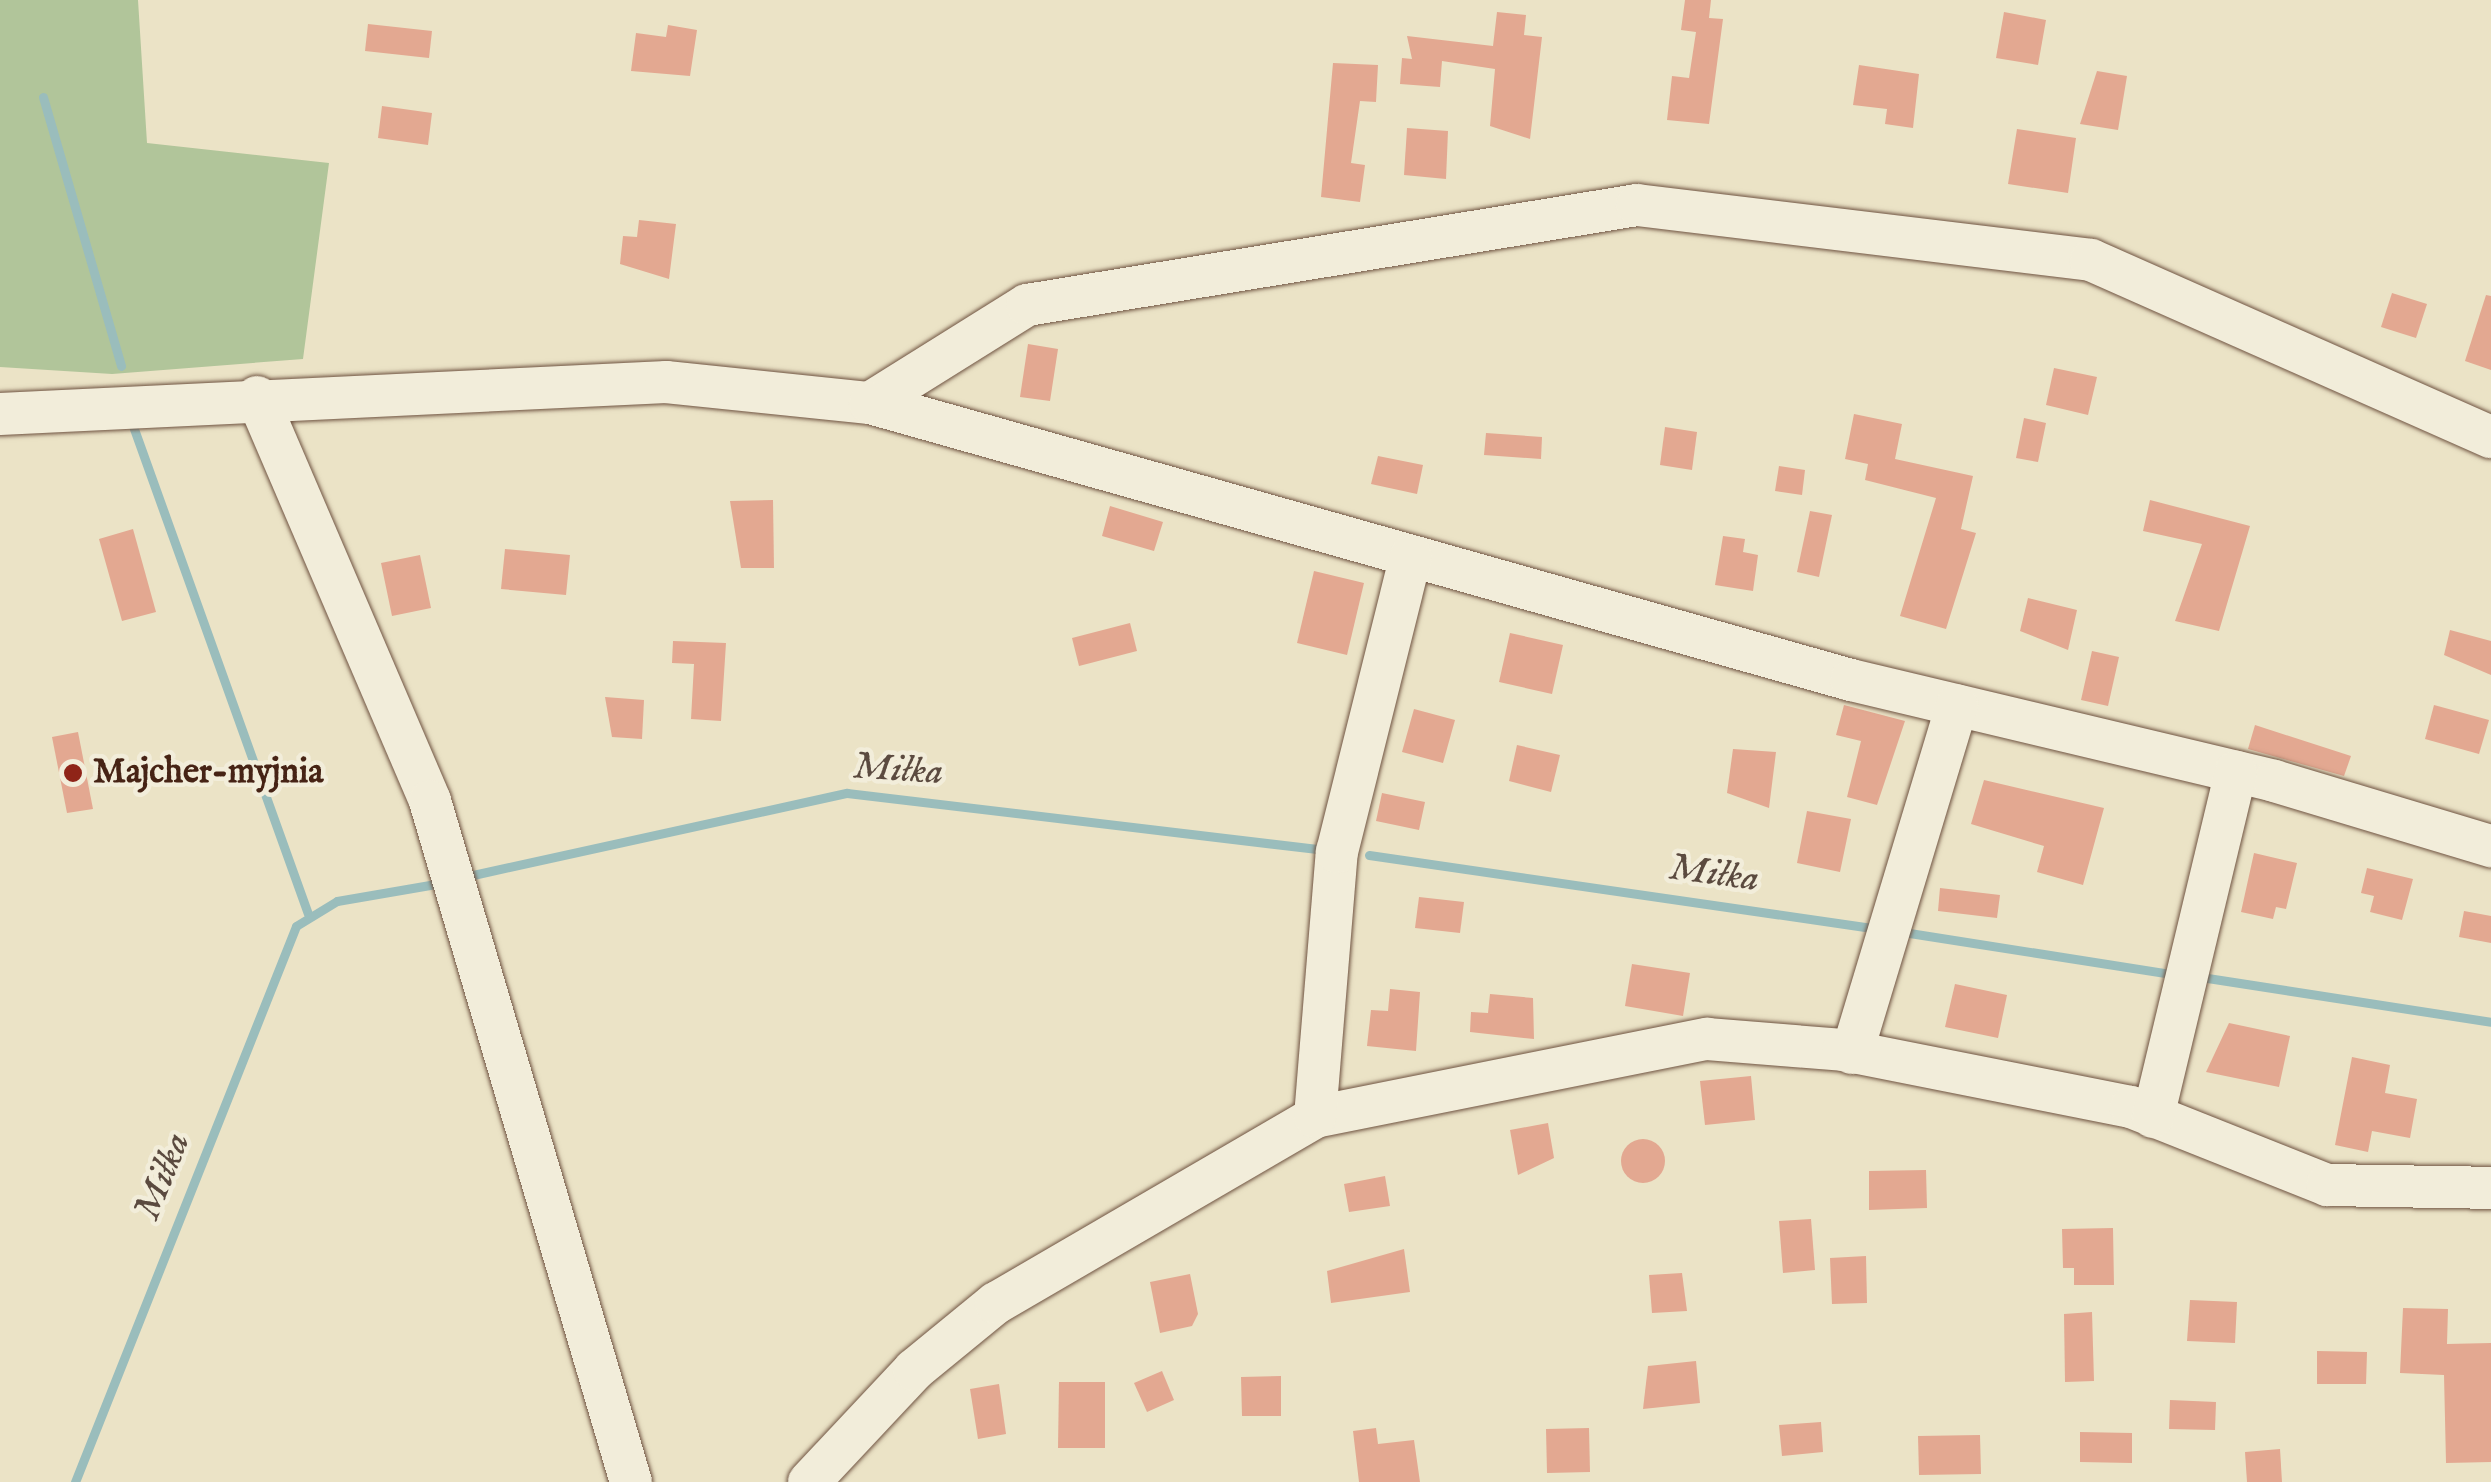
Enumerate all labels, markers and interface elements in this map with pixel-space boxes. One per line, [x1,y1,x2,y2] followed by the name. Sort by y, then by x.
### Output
[851,745,945,797] water label: Miłka
[93,752,323,794] place label: Majcher-myjnia
[62,762,84,784] marker: Majcher-myjnia
[1666,846,1762,904] water label: Miłka
[126,1127,202,1227] water label: Miłka

